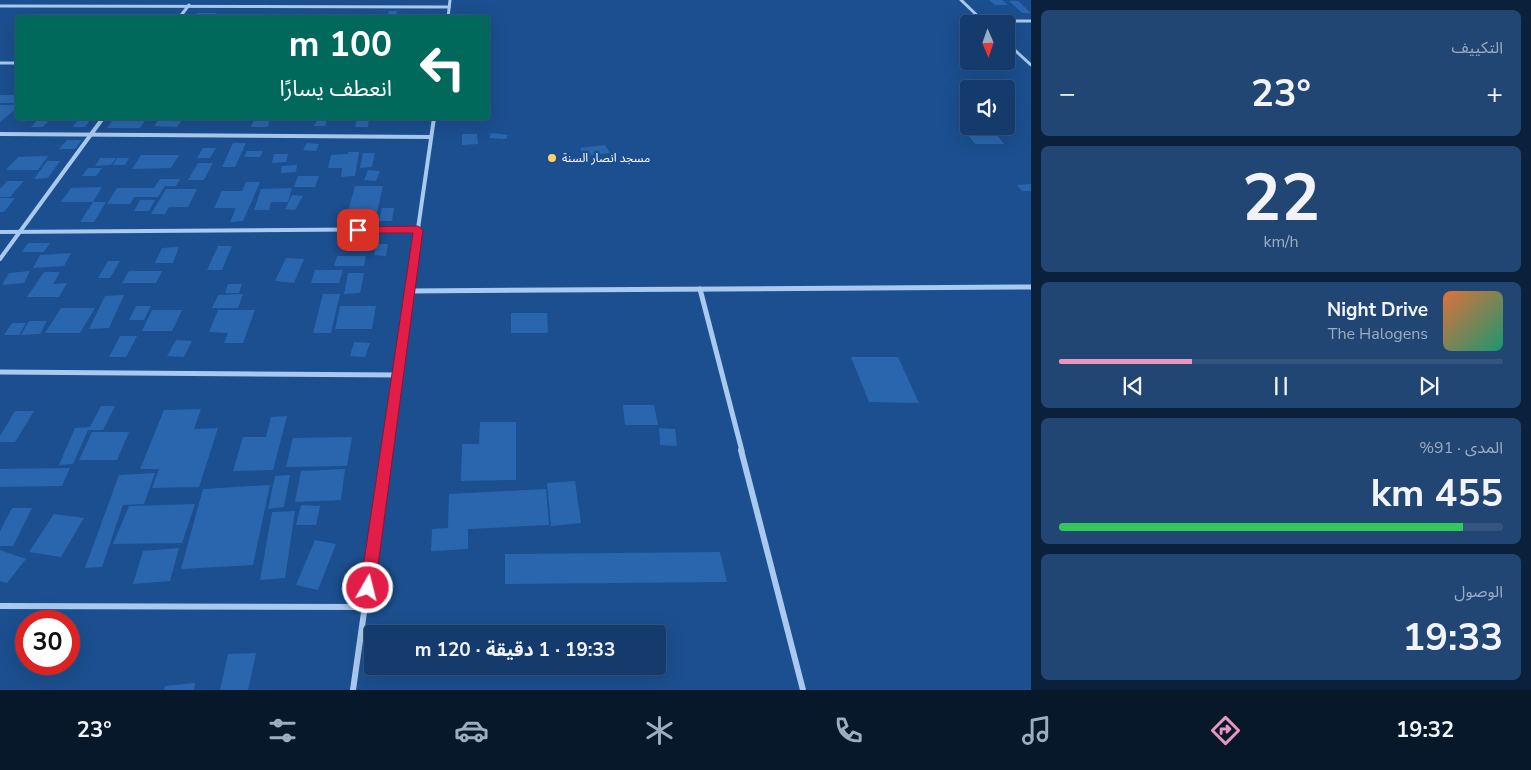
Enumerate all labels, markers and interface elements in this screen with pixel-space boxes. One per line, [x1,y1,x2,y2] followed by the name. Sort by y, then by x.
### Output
[960,15,1015,70] north arrow
[960,15,1015,135] map controls
[289,21,392,68] text: 100 m
[410,35,475,100] icon: left
[1451,37,1503,59] text: التكييف
[1251,68,1311,119] text: 23°
[280,74,392,104] text: انعطف يسارًا
[1059,75,1076,113] text: −
[1486,75,1503,113] text: +
[960,80,1015,135] button: sound
[562,150,650,166] place label: مسجد انصار السنة
[546,152,558,164] marker: مسجد انصار السنة
[1242,154,1320,243] text: 22
[337,209,379,251] pin
[344,216,372,244] icon: arrive
[1263,231,1299,253] text: km/h
[1327,297,1428,323] text: Night Drive
[1328,323,1428,345] text: The Halogens
[1119,372,1147,400] icon: previous
[1267,372,1295,400] icon: pause
[1415,372,1443,400] icon: next
[1419,437,1503,459] text: المدى · 91%
[1371,468,1503,519] text: 455 km
[341,561,393,613] position arrow
[1454,581,1503,603] text: الوصول
[15,610,80,675] speed limit sign: 30
[1402,612,1503,663] text: 19:33
[415,637,615,663] text: 19:33 · 1 دقيقة · 120 m
[265,713,300,748] icon: filters
[454,713,489,748] icon: car
[642,713,677,748] icon: climate
[831,713,866,748] icon: phone
[1019,713,1054,748] icon: music
[1208,713,1243,748] icon: directions
[77,715,112,745] text: 23°
[1396,715,1454,745] text: 19:32

